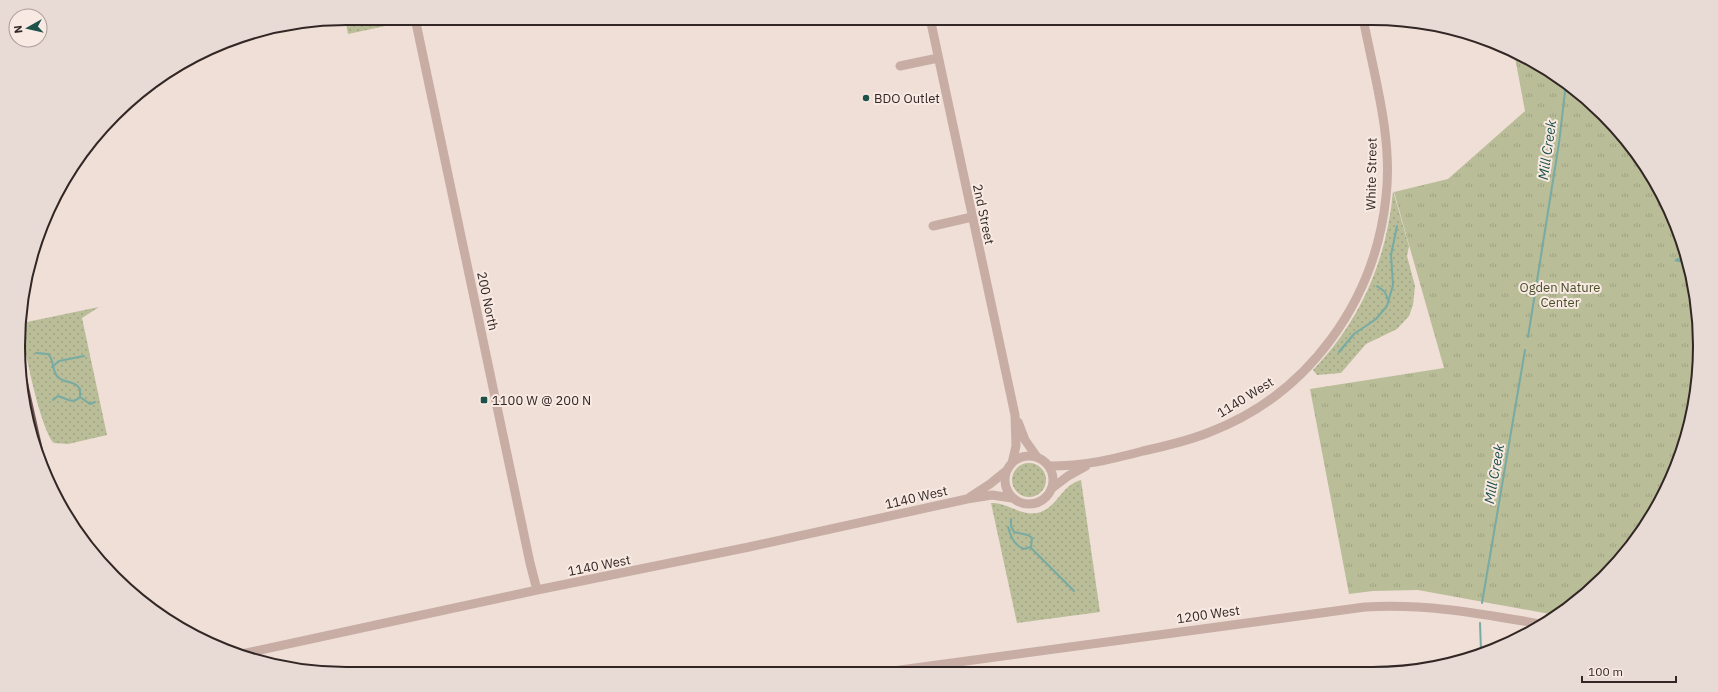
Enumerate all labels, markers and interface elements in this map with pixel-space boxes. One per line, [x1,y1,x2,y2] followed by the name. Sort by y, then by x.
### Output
[8,8,48,48] north arrow
[11,24,26,34] text: N
[874,90,940,107] place label: BDO Outlet
[861,93,871,103] marker: BDO Outlet
[1534,118,1560,181] water label: Mill Creek
[1362,138,1381,210] street label: White Street
[969,182,998,246] street label: 2nd Street
[473,270,502,332] street label: 200 North
[1519,279,1601,311] park label: Ogden Nature Center
[1214,373,1277,421] street label: 1140 West
[492,392,591,409] place label: 1100 W @ 200 N
[479,395,489,405] marker: 1100 W @ 200 N
[1480,442,1508,505] water label: Mill Creek
[883,482,949,513] street label: 1140 West
[566,551,632,580] street label: 1140 West
[1175,602,1241,627] street label: 1200 West
[1582,658,1676,684] scale bar
[1588,664,1623,679] text: 100 m

